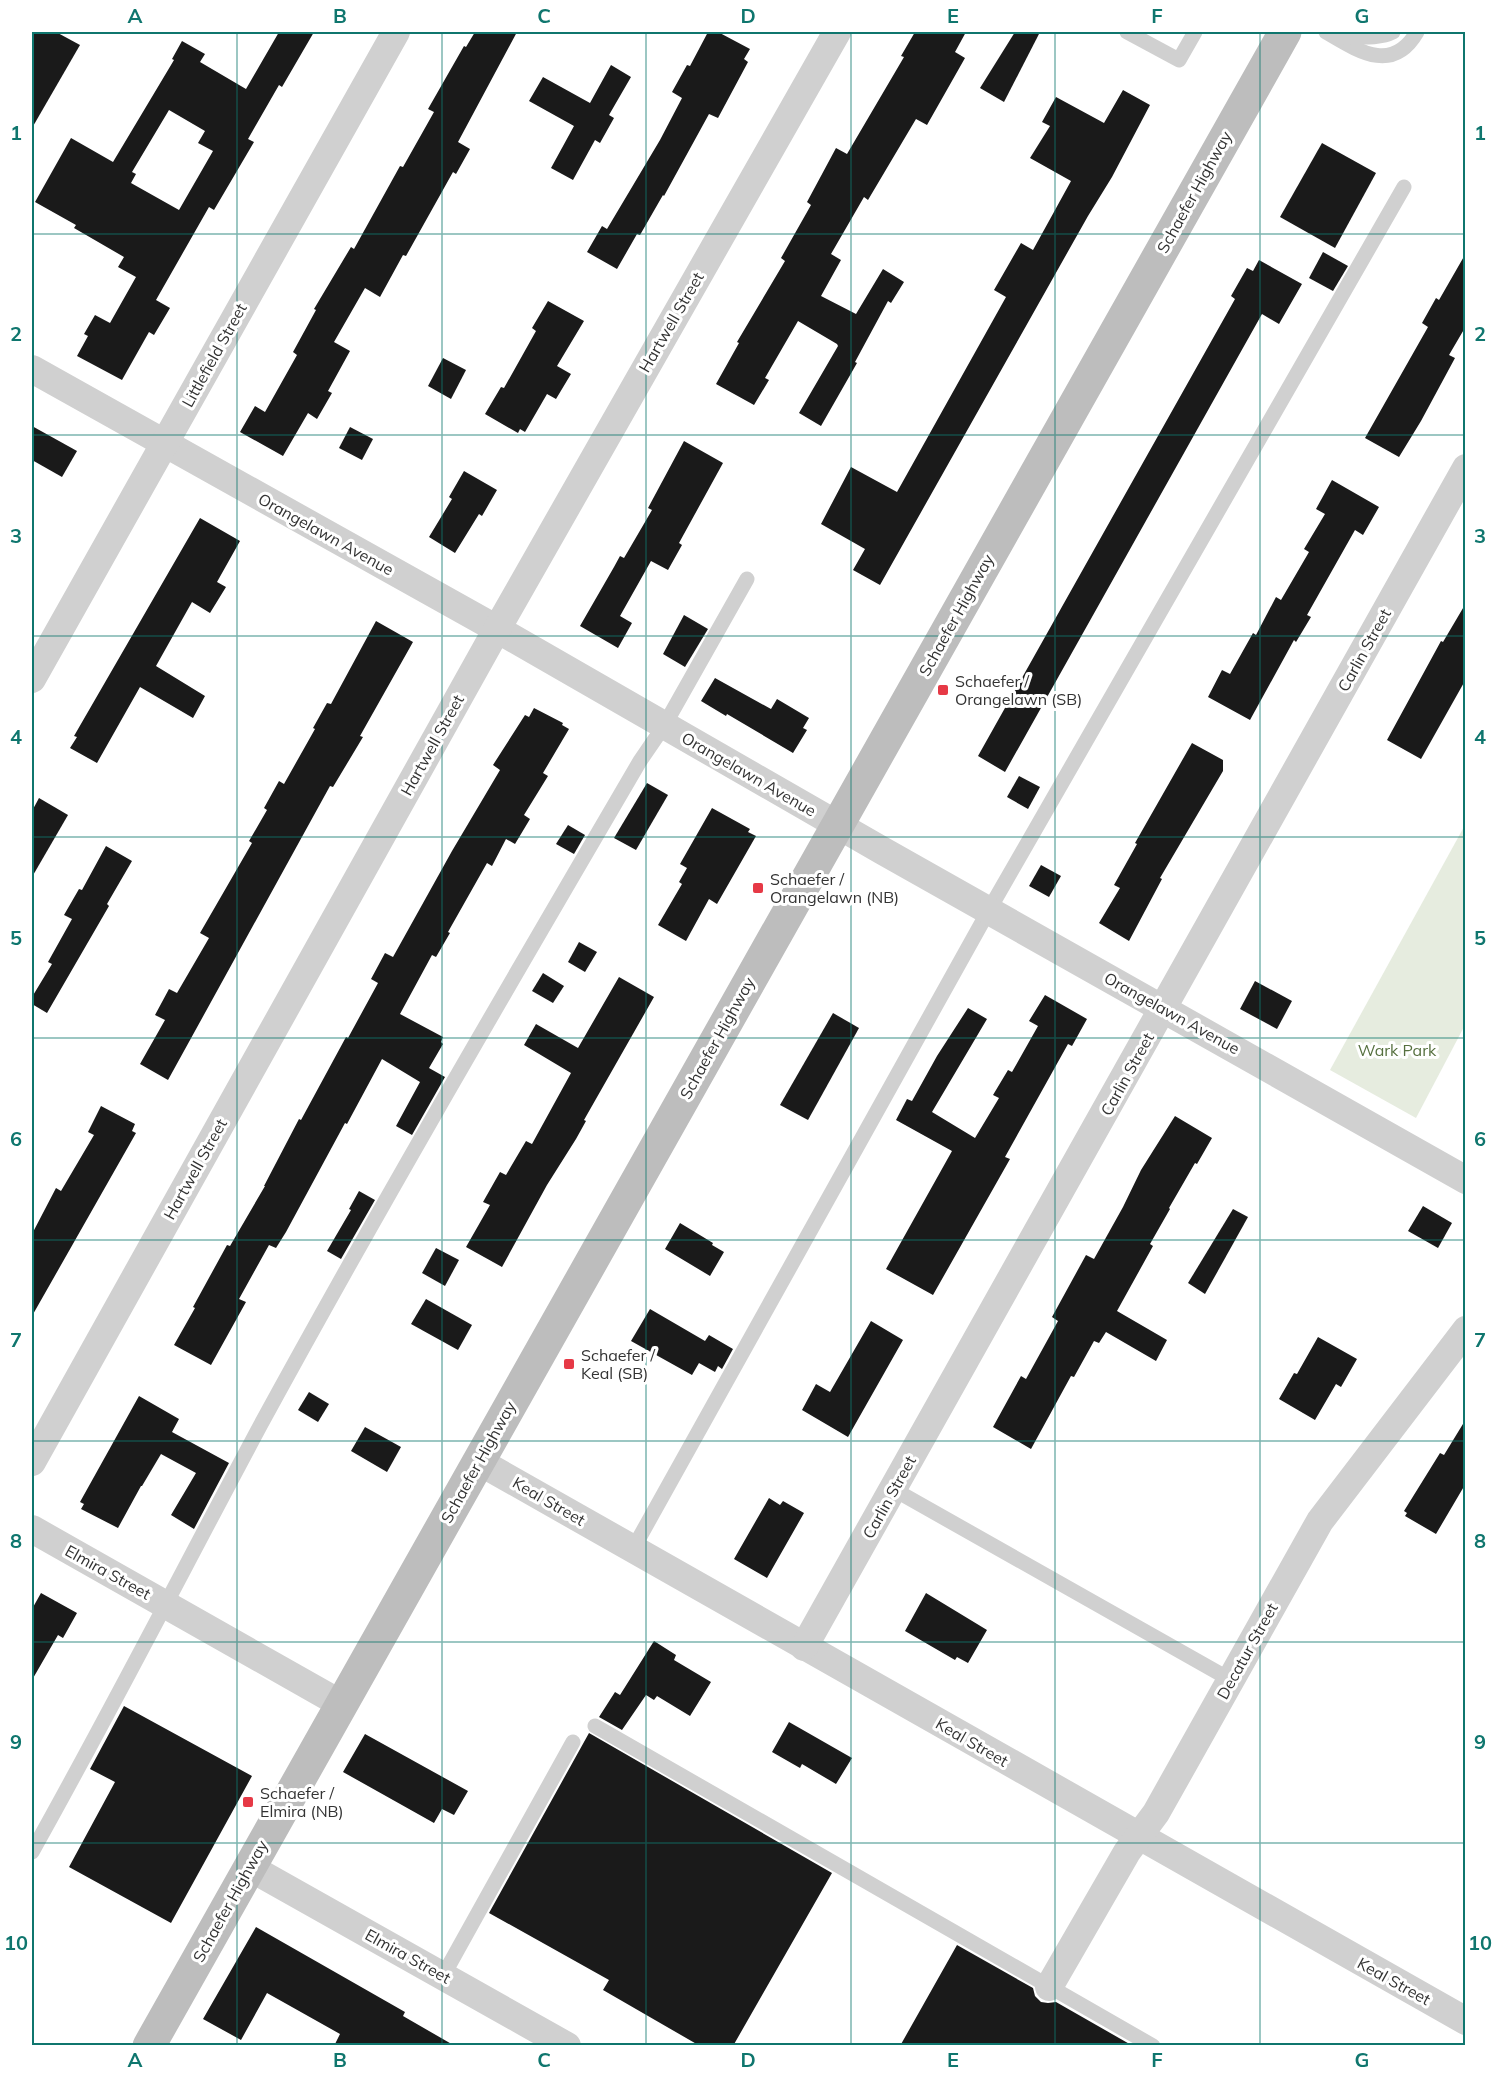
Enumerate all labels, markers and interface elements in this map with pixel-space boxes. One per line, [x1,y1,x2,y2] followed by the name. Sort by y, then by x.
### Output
[128,3,143,28] text: A
[333,3,347,28] text: B
[537,3,551,28] text: C
[740,3,756,28] text: D
[947,3,959,28] text: E
[1151,3,1163,28] text: F
[1355,3,1369,28] text: G
[10,120,22,145] text: 1
[1474,120,1486,145] text: 1
[1152,127,1236,256] street label: Schaefer Highway
[634,268,708,376] street label: Hartwell Street
[177,299,251,410] street label: Littlefield Street
[10,321,22,346] text: 2
[1474,321,1486,346] text: 2
[255,488,397,580] street label: Orangelawn Avenue
[10,523,22,548] text: 3
[1474,523,1486,548] text: 3
[914,550,998,679] street label: Schaefer Highway
[1333,605,1395,695] street label: Carlin Street
[955,671,1082,709] place label: Schaefer / Orangelawn (SB)
[936,683,950,697] marker: Schaefer / Orangelawn (SB)
[396,691,468,799] street label: Hartwell Street
[10,724,22,749] text: 4
[1474,724,1486,749] text: 4
[678,727,820,821] street label: Orangelawn Avenue
[770,869,899,907] place label: Schaefer / Orangelawn (NB)
[751,881,765,895] marker: Schaefer / Orangelawn (NB)
[10,925,22,950] text: 5
[1474,925,1486,950] text: 5
[1101,967,1243,1059] street label: Orangelawn Avenue
[675,973,759,1102] street label: Schaefer Highway
[1096,1029,1158,1119] street label: Carlin Street
[1358,1040,1437,1060] park label: Wark Park
[159,1115,231,1223] street label: Hartwell Street
[10,1126,22,1151] text: 6
[1474,1126,1486,1151] text: 6
[10,1327,22,1352] text: 7
[1474,1327,1486,1352] text: 7
[581,1345,655,1383] place label: Schaefer / Keal (SB)
[562,1357,576,1371] marker: Schaefer / Keal (SB)
[436,1397,520,1526] street label: Schaefer Highway
[858,1452,920,1542] street label: Carlin Street
[509,1472,589,1530] street label: Keal Street
[10,1528,22,1553] text: 8
[1474,1528,1486,1553] text: 8
[62,1540,155,1604] street label: Elmira Street
[1212,1599,1282,1703] street label: Decatur Street
[932,1713,1012,1771] street label: Keal Street
[10,1729,22,1754] text: 9
[1474,1729,1486,1754] text: 9
[260,1783,344,1821] place label: Schaefer / Elmira (NB)
[241,1795,255,1809] marker: Schaefer / Elmira (NB)
[188,1836,272,1965] street label: Schaefer Highway
[362,1924,455,1988] street label: Elmira Street
[4,1930,28,1955] text: 10
[1468,1930,1492,1955] text: 10
[1354,1953,1434,2009] street label: Keal Street
[128,2047,143,2072] text: A
[333,2047,347,2072] text: B
[537,2047,551,2072] text: C
[740,2047,756,2072] text: D
[947,2047,959,2072] text: E
[1151,2047,1163,2072] text: F
[1355,2047,1369,2072] text: G

